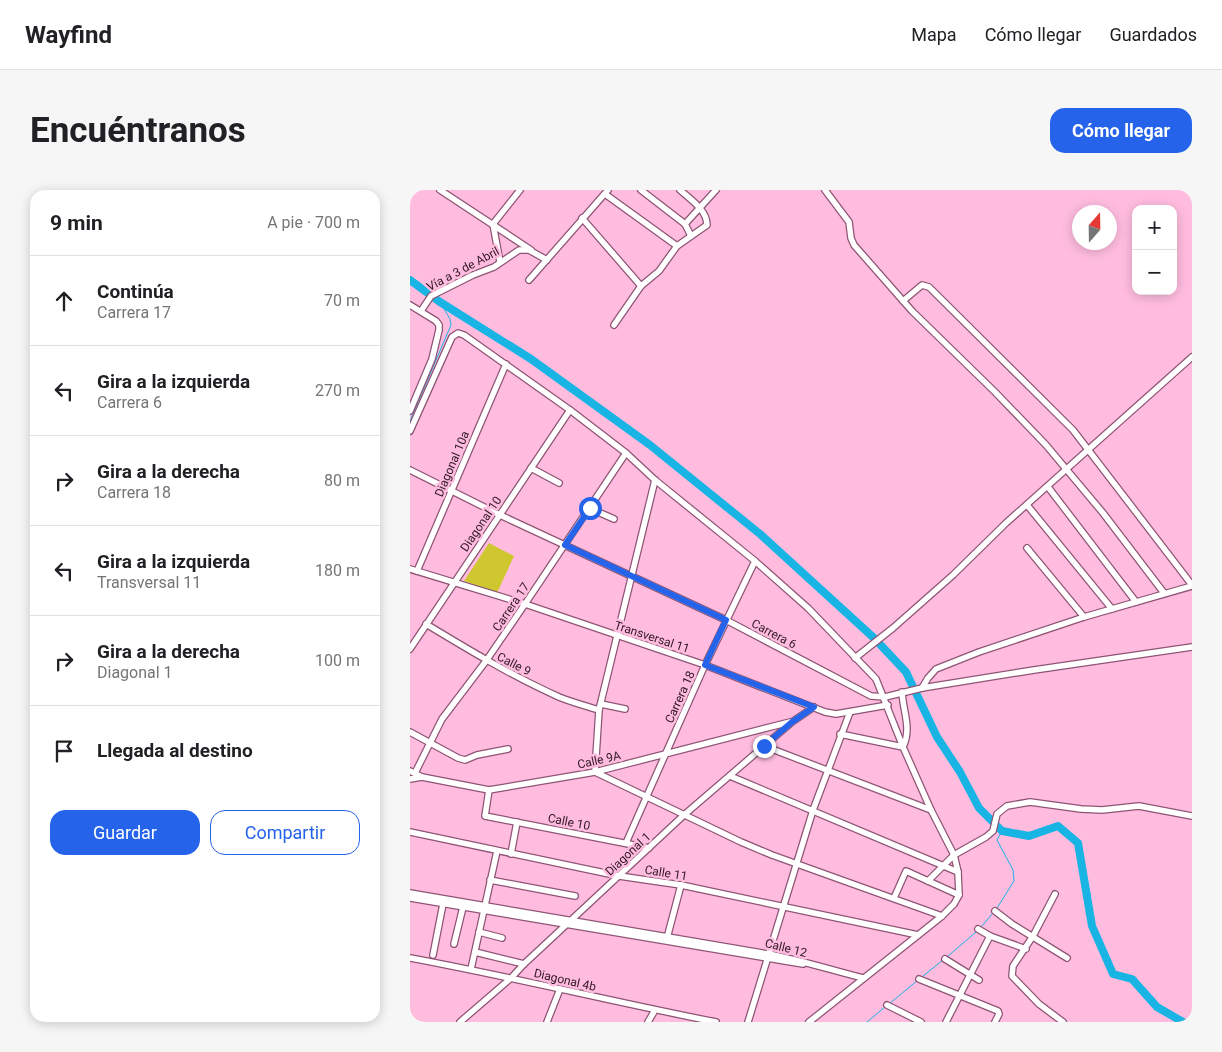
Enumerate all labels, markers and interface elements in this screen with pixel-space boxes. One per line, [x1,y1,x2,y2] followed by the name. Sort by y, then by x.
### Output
[25,21,112,49] text: Wayfind
[911,24,957,45] text: Mapa
[985,24,1081,45] text: Cómo llegar
[1109,24,1197,45] text: Guardados
[1050,108,1192,153] button: Cómo llegar
[30,110,246,151] text: Encuéntranos
[1072,205,1117,250] north arrow
[1132,205,1177,295] map controls
[1132,205,1177,250] button: +
[50,211,103,235] text: 9 min
[267,213,360,232] text: A pie · 700 m
[424,244,502,294] street label: Vía a 3 de Abril
[1132,250,1177,295] button: −
[97,280,174,303] text: Continúa
[50,287,78,315] icon: ahead
[324,291,360,310] text: 70 m
[97,303,171,322] text: Carrera 17
[97,370,250,393] text: Gira a la izquierda
[50,377,78,405] icon: left
[315,381,360,400] text: 270 m
[97,393,162,412] text: Carrera 6
[432,429,472,499] street label: Diagonal 10a
[97,460,240,483] text: Gira a la derecha
[50,467,78,495] icon: right
[324,471,360,490] text: 80 m
[97,483,171,502] text: Carrera 18
[457,494,505,554] street label: Diagonal 10
[579,497,602,520] route start
[97,550,250,573] text: Gira a la izquierda
[50,557,78,585] icon: left
[315,561,360,580] text: 180 m
[97,573,201,592] text: Transversal 11
[490,580,532,634] street label: Carrera 17
[749,616,799,652] street label: Carrera 6
[613,618,691,656] street label: Transversal 11
[97,640,240,663] text: Gira a la derecha
[50,647,78,675] icon: right
[495,650,533,678] street label: Calle 9
[315,651,360,670] text: 100 m
[97,663,173,682] text: Diagonal 1
[662,669,698,725] street label: Carrera 18
[753,735,776,758] route end
[50,737,78,765] icon: arrive
[97,739,253,762] text: Llegada al destino
[576,748,622,772] street label: Calle 9A
[50,810,200,855] button: Guardar
[210,810,360,855] button: Compartir
[547,811,592,833] street label: Calle 10
[602,830,654,878] street label: Diagonal 1
[644,863,688,883] street label: Calle 11
[763,936,809,960] street label: Calle 12
[533,966,598,994] street label: Diagonal 4b

